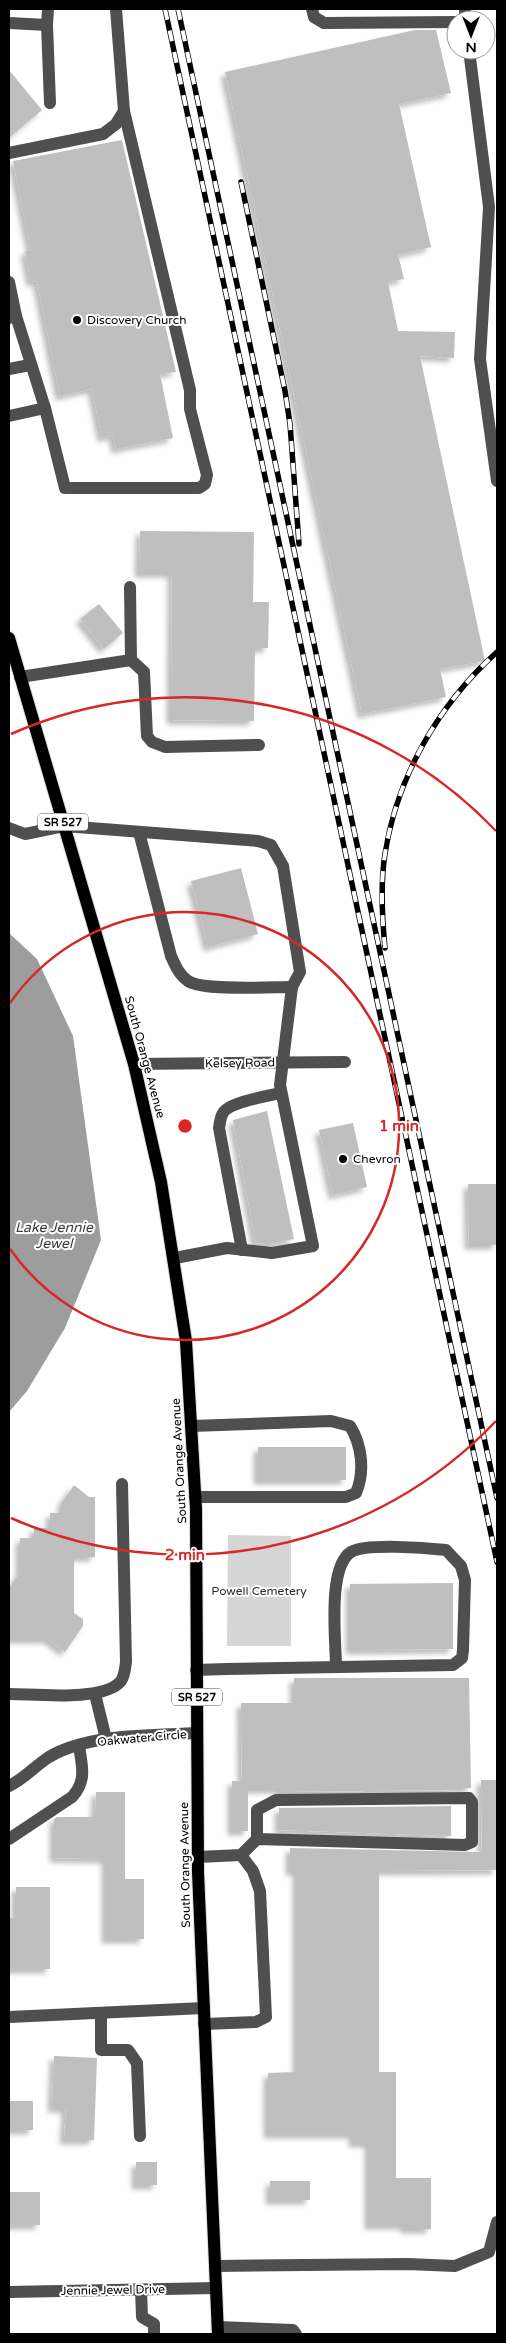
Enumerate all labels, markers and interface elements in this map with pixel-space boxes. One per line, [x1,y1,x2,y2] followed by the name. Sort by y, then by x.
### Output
[446,10,496,60] north arrow
[465,39,477,56] text: N
[87,313,186,327] place label: Discovery Church
[71,314,83,326] marker: Discovery Church
[38,814,88,830] road number: SR 527
[122,994,168,1120] street label: South Orange Avenue
[205,1055,275,1071] street label: Kelsey Road
[176,1117,194,1135] centre of rings
[379,1117,419,1135] text: 1 min
[353,1152,401,1166] place label: Chevron
[337,1153,349,1165] marker: Chevron
[15,1219,94,1252] water label: Lake Jennie Jewel
[169,1398,189,1524] street label: South Orange Avenue
[165,1546,205,1564] text: 2 min
[211,1584,307,1598] park label: Powell Cemetery
[172,1688,222,1705] road number: SR 527
[97,1727,188,1749] street label: Oakwater Circle
[177,1802,193,1928] street label: South Orange Avenue
[61,2282,165,2298] street label: Jennie Jewel Drive

